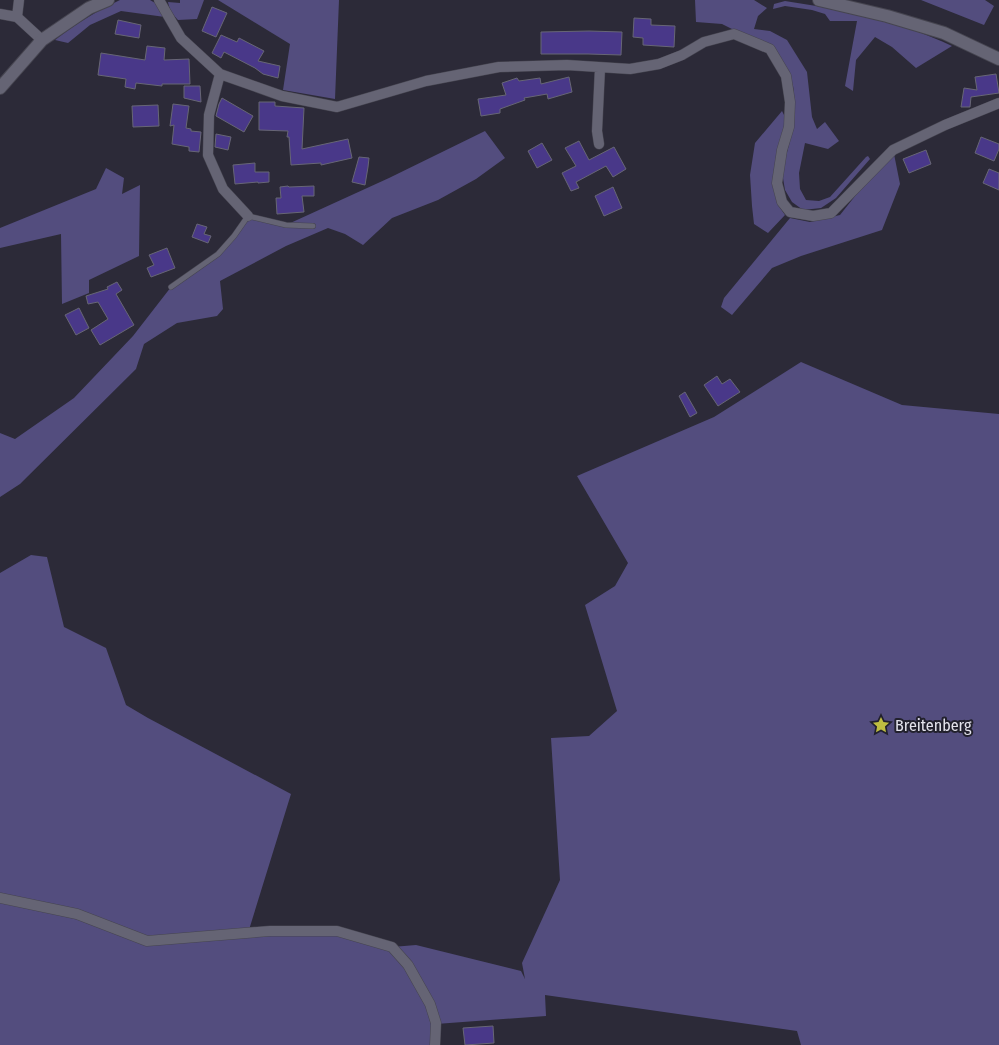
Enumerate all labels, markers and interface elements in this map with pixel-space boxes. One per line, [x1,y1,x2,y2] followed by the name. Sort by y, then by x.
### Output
[871,715,891,735] place icon: Breitenberg
[895,716,972,735] place label: Breitenberg

